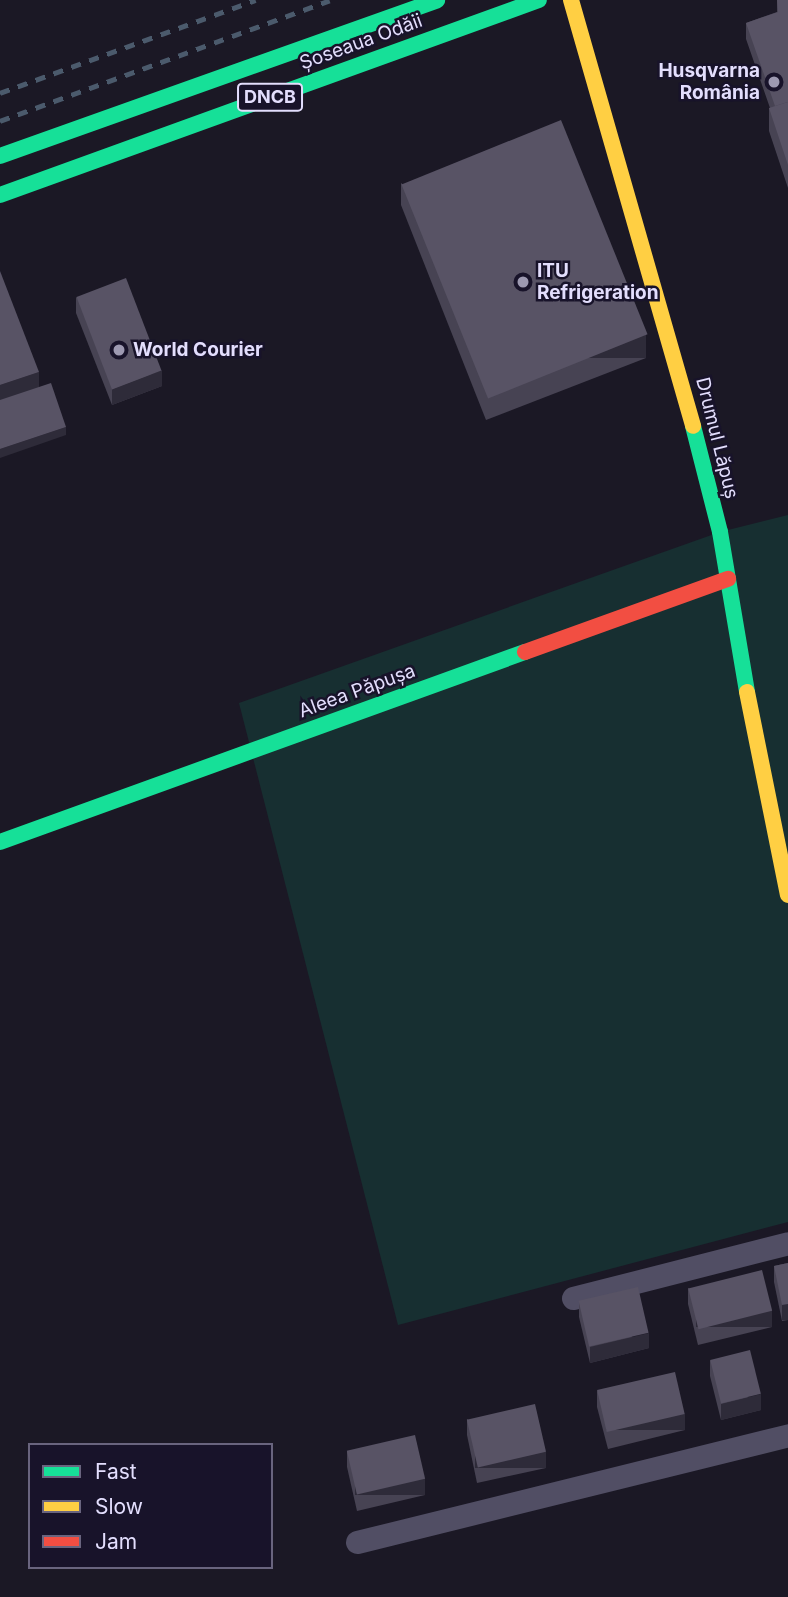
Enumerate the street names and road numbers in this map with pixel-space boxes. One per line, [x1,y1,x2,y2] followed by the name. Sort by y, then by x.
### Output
[297,9,425,75] street label: Șoseaua Odăii
[237,82,303,112] road number: DNCB
[691,375,743,501] street label: Drumul Lăpuș
[296,659,418,723] street label: Aleea Păpușa

